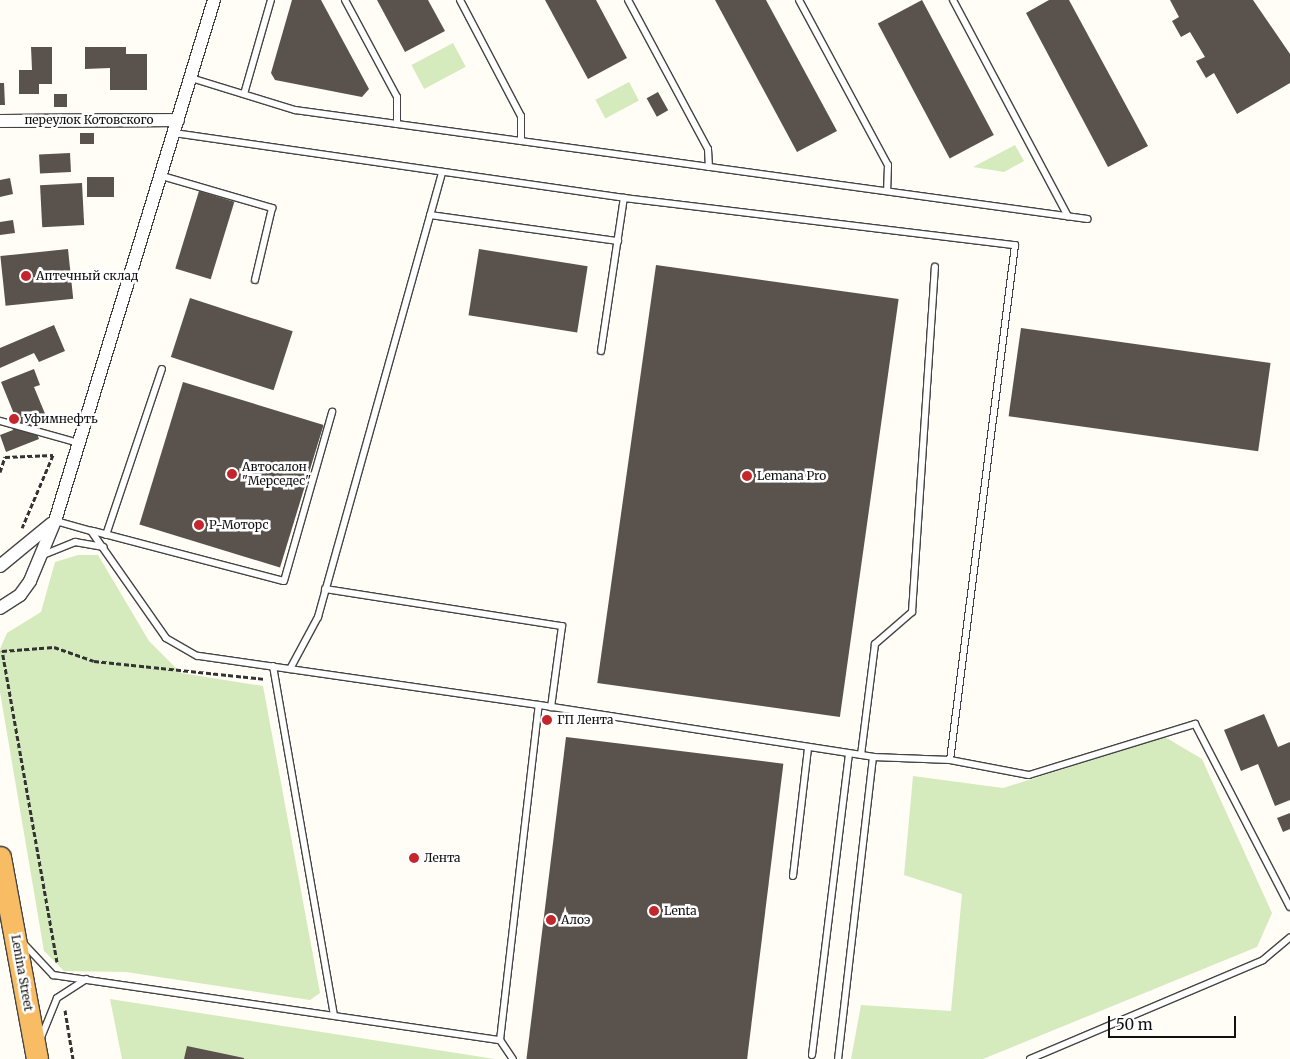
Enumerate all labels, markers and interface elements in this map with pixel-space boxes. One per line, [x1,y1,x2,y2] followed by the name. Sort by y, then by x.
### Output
[24,113,154,127] street label: переулок Котовского
[36,269,138,283] place label: Аптечный склад
[20,270,32,282] marker: Аптечный склад
[24,412,98,426] place label: Уфимнефть
[8,413,20,425] marker: Уфимнефть
[242,460,311,488] place label: Автосалон "Мерседес"
[226,468,238,480] marker: Автосалон "Мерседес"
[757,469,826,483] place label: Lemana Pro
[741,470,753,482] marker: Lemana Pro
[209,518,269,532] place label: Р-Моторс
[193,519,205,531] marker: Р-Моторс
[557,713,613,727] place label: ГП Лента
[541,714,553,726] marker: ГП Лента
[424,851,460,865] place label: Лента
[408,852,420,864] marker: Лента
[664,904,697,918] place label: Lenta
[648,905,660,917] marker: Lenta
[561,913,590,927] place label: Алоэ
[545,914,557,926] marker: Алоэ
[8,934,36,1012] street label: Lenina Street
[1110,1006,1238,1038] scale bar
[1116,1015,1153,1034] text: 50 m

